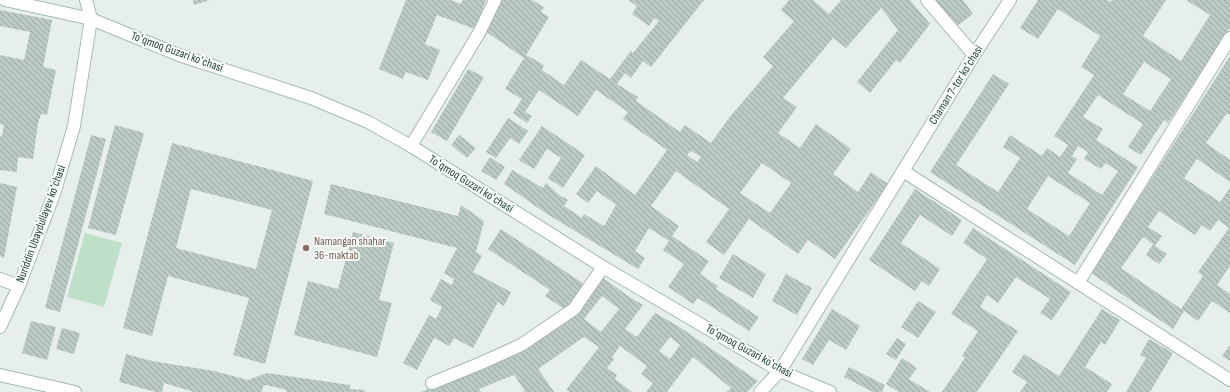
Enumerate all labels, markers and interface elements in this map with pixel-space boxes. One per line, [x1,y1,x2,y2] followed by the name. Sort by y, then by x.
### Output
[129,28,225,76] street label: Toʻqmoq Guzari koʻchasi
[926,43,986,127] street label: Chaman 7-tor koʻchasi
[426,152,516,216] street label: Toʻqmoq Guzari koʻchasi
[13,163,69,285] street label: Nuriddin Ubaydullayev koʻchasi
[314,234,386,263] place label: Namangan shahar 36-maktab
[301,243,311,253] marker: Namangan shahar 36-maktab
[703,321,795,381] street label: Toʻqmoq Guzari koʻchasi

